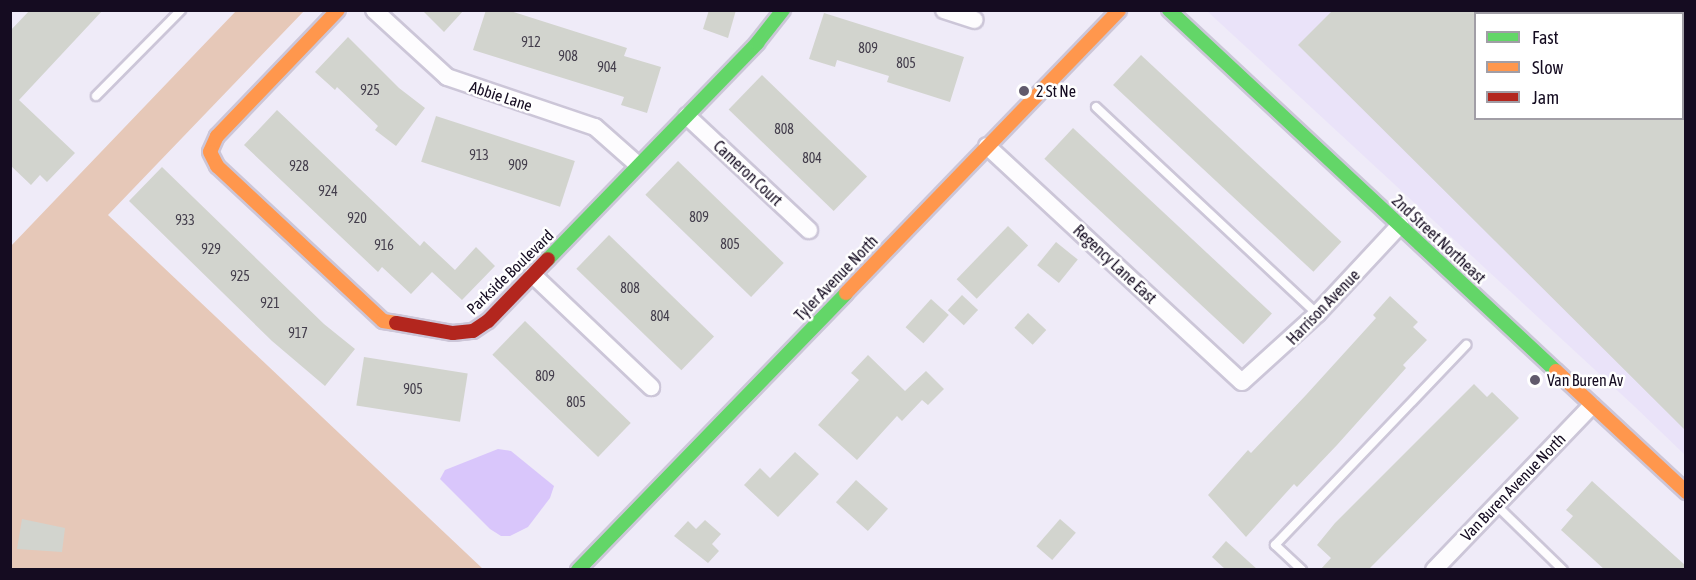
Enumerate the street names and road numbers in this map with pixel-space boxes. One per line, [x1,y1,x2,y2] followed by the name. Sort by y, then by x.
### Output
[467,77,535,115] street label: Abbie Lane
[710,136,786,210] street label: Cameron Court
[1388,191,1490,287] street label: 2nd Street Northeast
[1069,221,1161,307] street label: Regency Lane East
[463,226,557,318] street label: Parkside Boulevard
[790,231,882,325] street label: Tyler Avenue North
[1282,265,1364,349] street label: Harrison Avenue
[1457,429,1569,545] street label: Van Buren Avenue North

